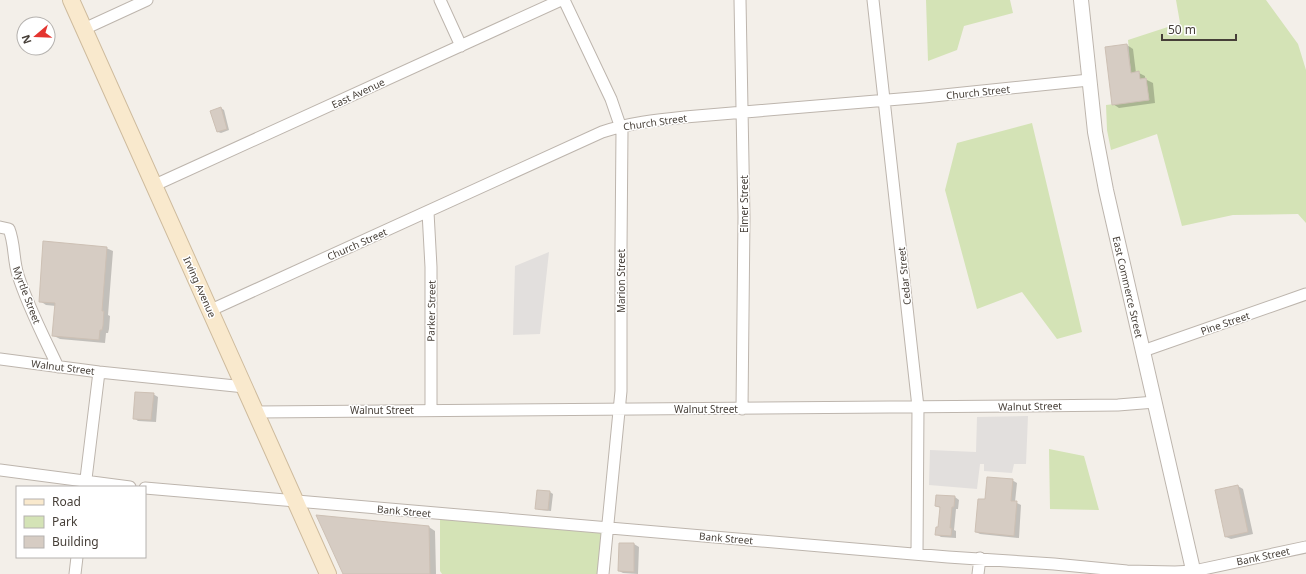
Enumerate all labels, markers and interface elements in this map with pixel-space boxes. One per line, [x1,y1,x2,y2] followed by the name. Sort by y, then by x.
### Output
[16,16,56,56] north arrow
[1162,16,1236,42] scale bar
[1168,21,1196,38] text: 50 m
[18,33,35,46] text: N
[329,74,387,111] street label: East Avenue
[945,82,1011,102] street label: Church Street
[622,111,688,133] street label: Church Street
[737,175,751,233] street label: Elmer Street
[325,224,389,263] street label: Church Street
[1110,235,1147,340] street label: East Commerce Street
[894,246,914,306] street label: Cedar Street
[614,249,628,313] street label: Marion Street
[180,254,220,320] street label: Irving Avenue
[10,264,45,326] street label: Myrtle Street
[423,280,439,342] street label: Parker Street
[1199,308,1252,338] street label: Pine Street
[30,356,96,378] street label: Walnut Street
[998,398,1062,414] street label: Walnut Street
[674,402,738,416] street label: Walnut Street
[350,403,414,417] street label: Walnut Street
[16,486,146,558] legend
[52,493,81,510] text: Road
[376,502,432,520] street label: Bank Street
[52,513,78,530] text: Park
[698,529,754,547] street label: Bank Street
[52,533,99,550] text: Building
[1235,543,1291,568] street label: Bank Street

